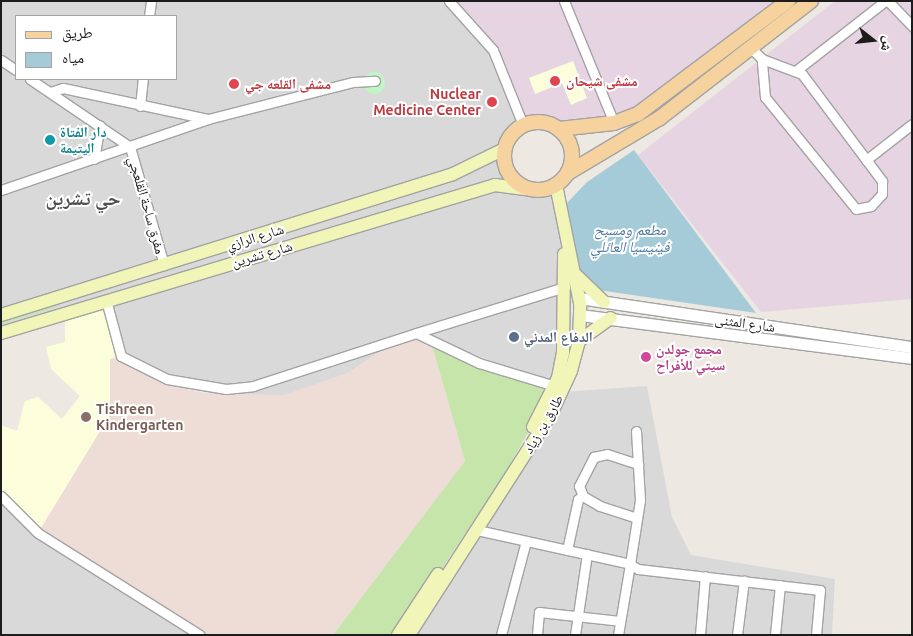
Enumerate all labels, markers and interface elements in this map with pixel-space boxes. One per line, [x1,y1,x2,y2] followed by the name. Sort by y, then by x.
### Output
[15,15,178,80] legend
[848,15,898,65] north arrow
[62,24,93,41] text: طريق
[878,35,897,53] text: ش
[62,49,84,66] text: مياه
[566,73,638,89] place label: مشفى شيحان
[548,74,562,88] marker: مشفى شيحان
[245,76,331,92] place label: مشفى القلعه جي
[227,77,241,91] marker: مشفى القلعه جي
[373,86,481,118] place label: Nuclear Medicine Center
[485,95,499,109] marker: Nuclear Medicine Center
[60,124,106,156] place label: دار الفتاة اليتيمة
[44,134,56,146] marker: دار الفتاة اليتيمة
[125,154,169,256] street label: مفرق ساحة القلعجي
[45,188,121,210] district label: حي تشرين
[224,220,286,254] street label: شارع الرازي
[591,220,669,255] water label: مطعم ومسبح فينيسيا العائلي
[230,237,294,271] street label: شارع تشرين
[714,310,776,336] street label: شارع المثنى
[524,329,593,345] place label: الدفاع المدني
[508,331,520,343] marker: الدفاع المدني
[656,341,725,374] place label: مجمع جولدن سيتي للأفراح
[640,351,652,363] marker: مجمع جولدن سيتي للأفراح
[519,392,567,456] street label: طارق بن زياد
[96,401,183,434] place label: Tishreen Kindergarten
[80,411,92,423] marker: Tishreen Kindergarten

